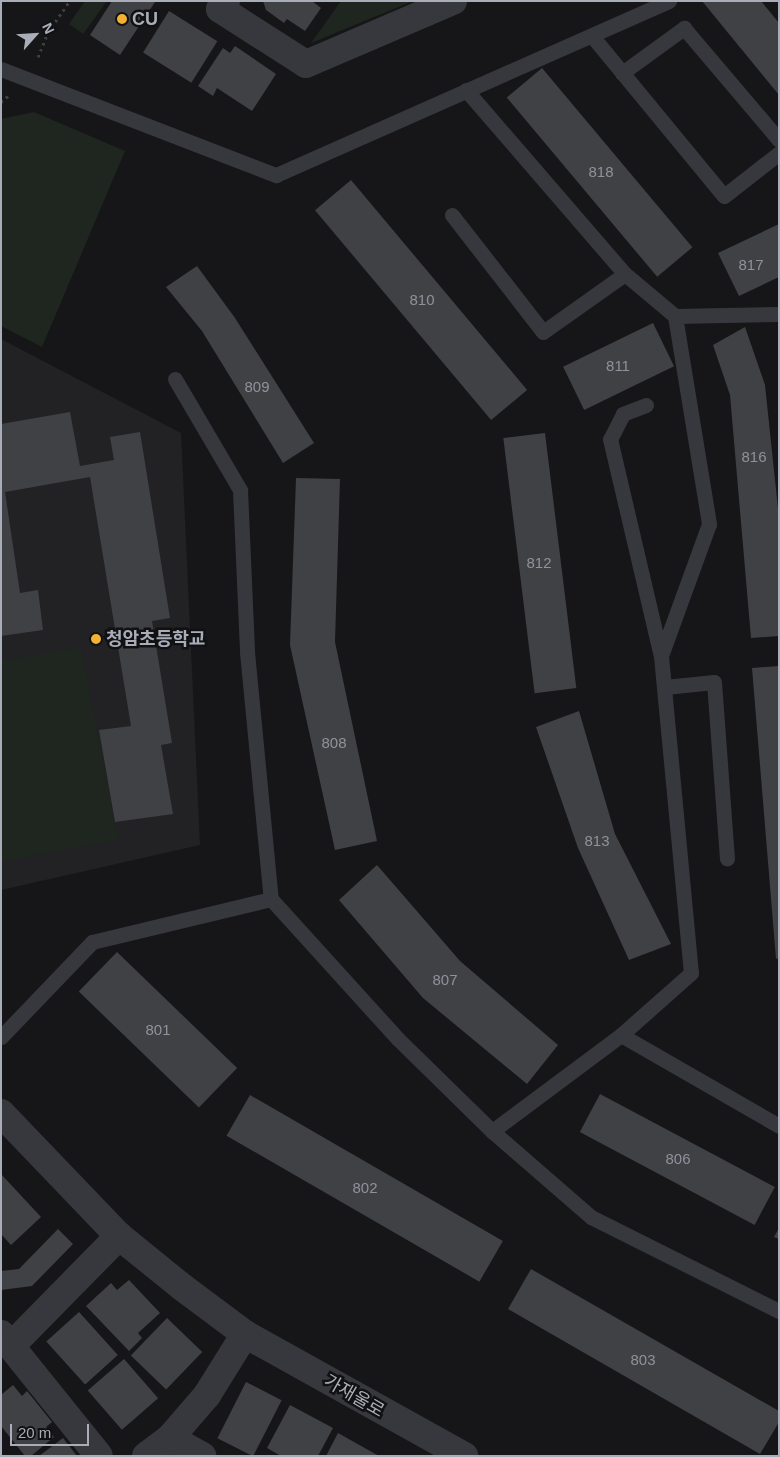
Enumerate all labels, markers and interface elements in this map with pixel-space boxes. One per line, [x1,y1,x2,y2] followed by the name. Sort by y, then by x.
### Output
[132,8,158,30] place label: CU
[10,10,60,60] north arrow
[116,13,128,25] marker: CU
[39,20,58,36] text: N
[588,163,614,181] house number: 818
[738,256,764,274] house number: 817
[409,291,435,309] house number: 810
[606,357,630,375] house number: 811
[244,378,270,396] house number: 809
[741,448,767,466] house number: 816
[526,554,552,572] house number: 812
[106,628,205,650] place label: 청암초등학교
[90,633,102,645] marker: 청암초등학교
[321,734,347,752] house number: 808
[584,832,610,850] house number: 813
[432,971,458,989] house number: 807
[145,1021,171,1039] house number: 801
[665,1150,691,1168] house number: 806
[352,1179,378,1197] house number: 802
[630,1351,656,1369] house number: 803
[320,1370,388,1422] street label: 가재울로
[12,1414,91,1446] scale bar
[18,1424,51,1441] text: 20 m

